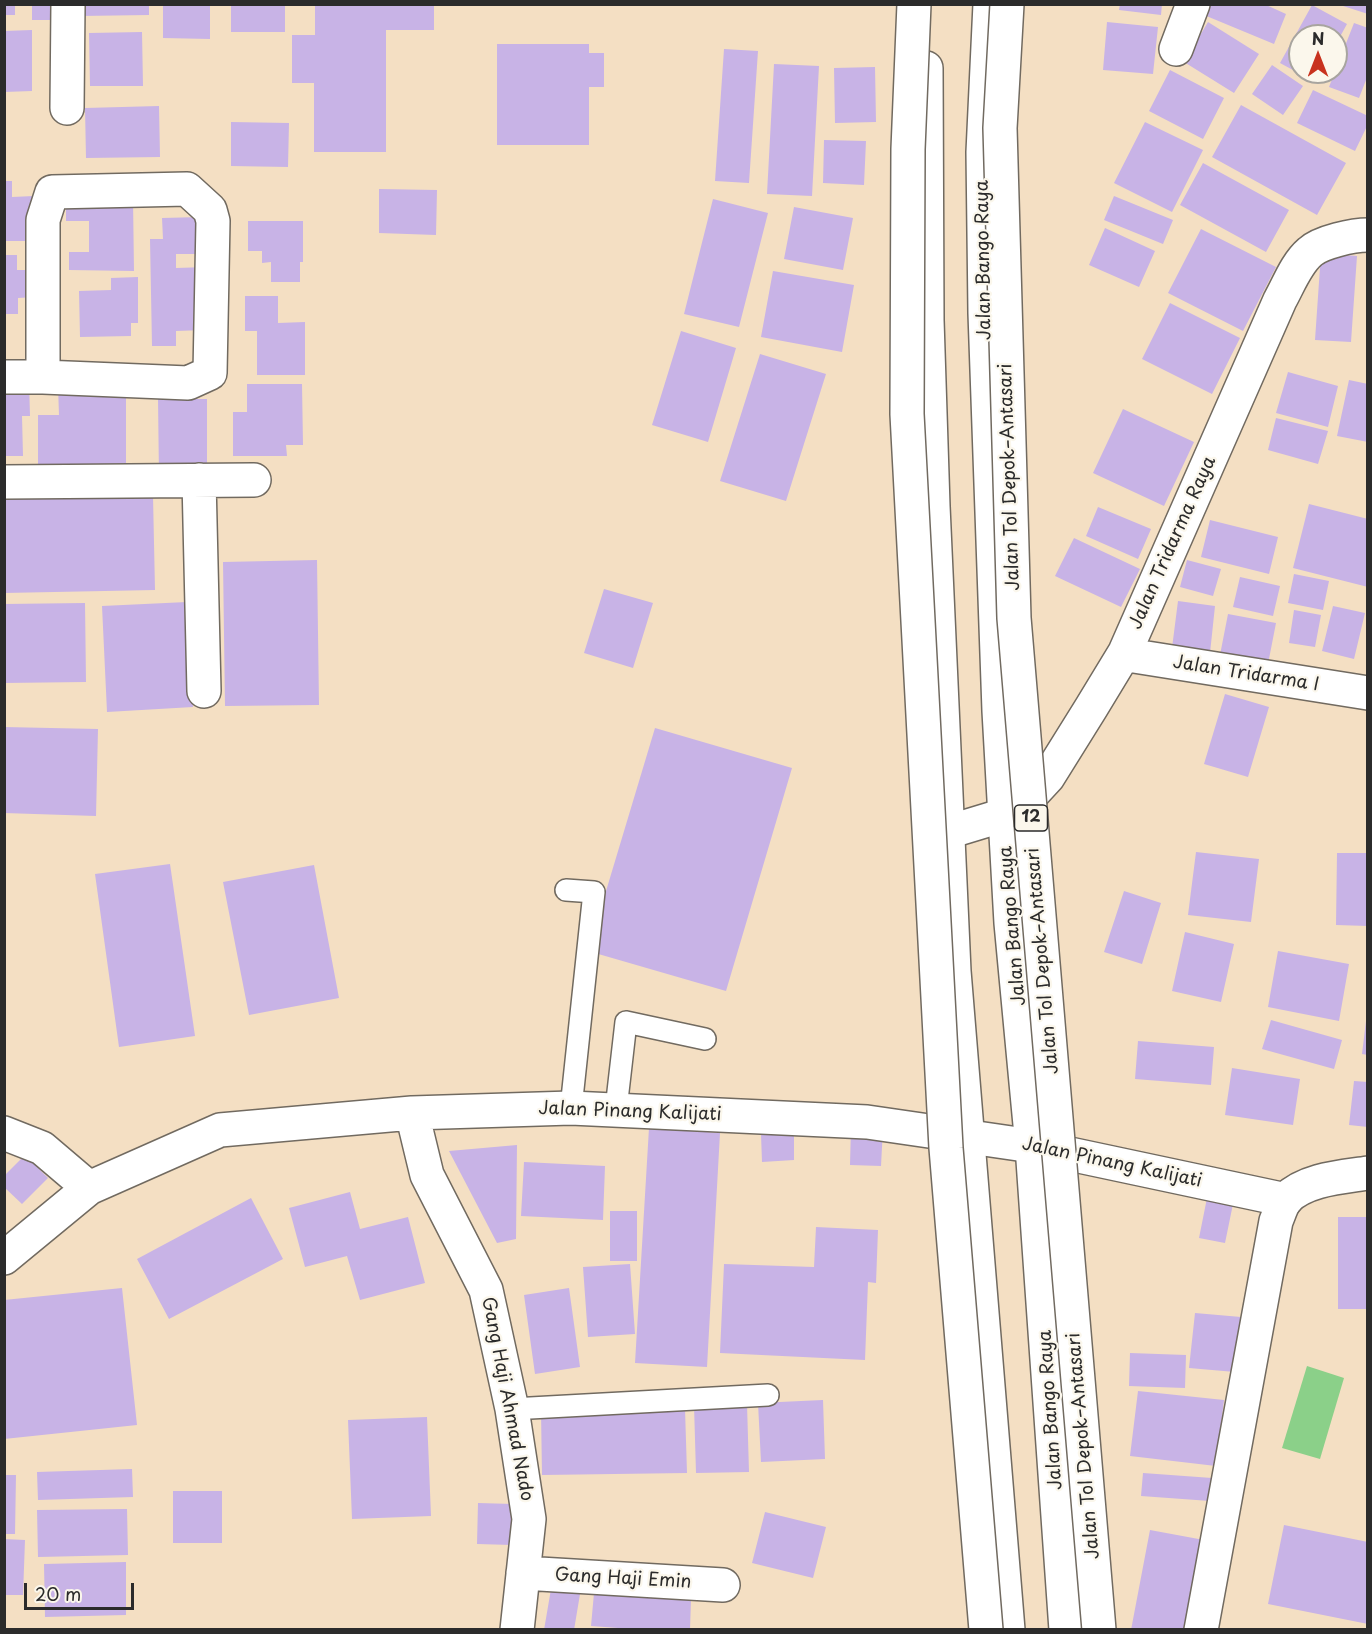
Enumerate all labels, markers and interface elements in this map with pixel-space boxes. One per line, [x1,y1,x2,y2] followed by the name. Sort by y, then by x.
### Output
[1288,24,1348,84] north arrow
[1312,26,1324,50] text: N
[972,180,996,340] street label: Jalan Bango Raya
[995,363,1025,591] street label: Jalan Tol Depok–Antasari
[1125,453,1221,633] street label: Jalan Tridarma Raya
[1171,652,1321,696] street label: Jalan Tridarma I
[1014,805,1048,831] road number: 12
[995,845,1031,1007] street label: Jalan Bango Raya
[1022,847,1064,1075] street label: Jalan Tol Depok–Antasari
[538,1098,722,1126] street label: Jalan Pinang Kalijati
[1020,1133,1204,1193] street label: Jalan Pinang Kalijati
[477,1295,537,1503] street label: Gang Haji Ahmad Nado
[1035,1329,1067,1491] street label: Jalan Bango Raya
[1063,1332,1105,1560] street label: Jalan Tol Depok–Antasari
[554,1565,692,1593] street label: Gang Haji Emin
[27,1571,136,1609] scale bar
[35,1580,81,1607] text: 20 m

